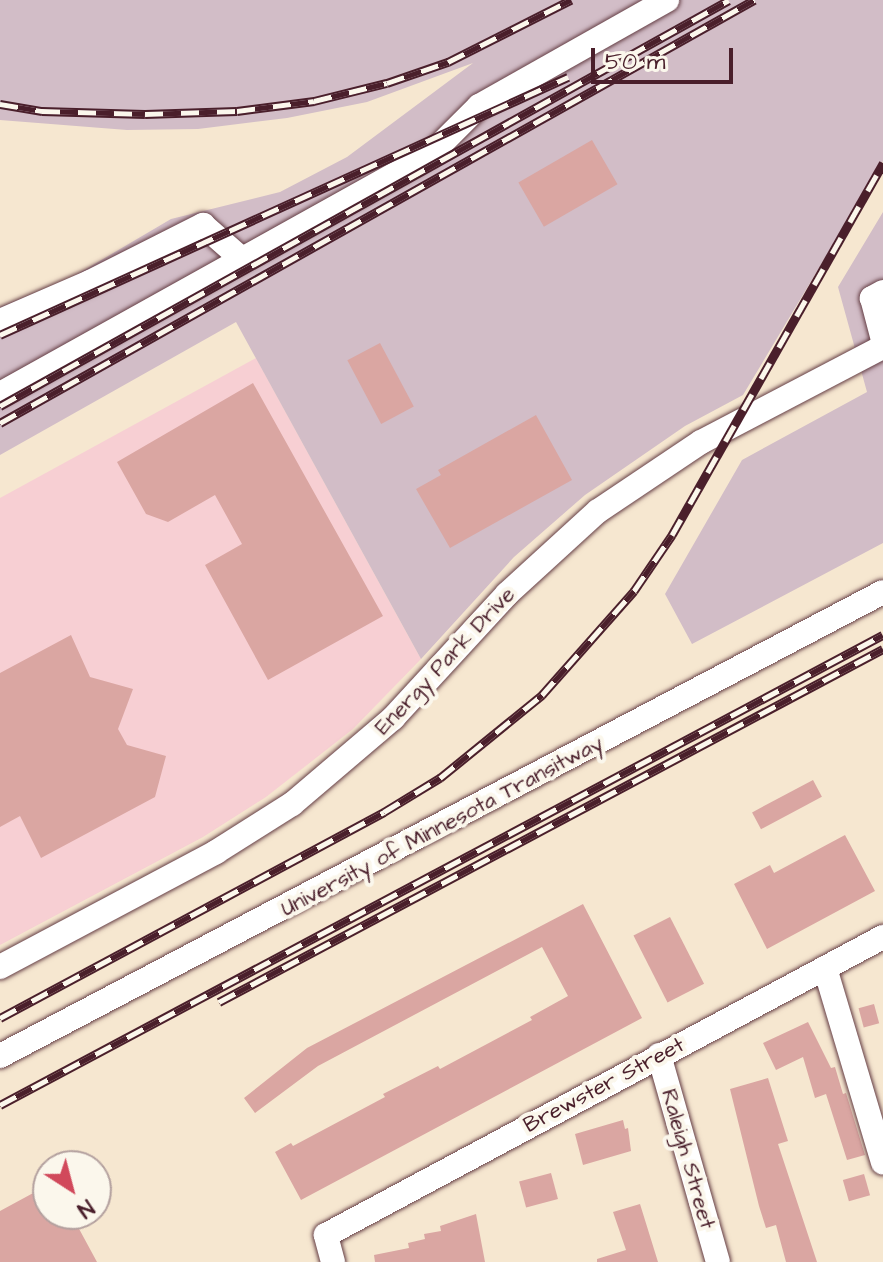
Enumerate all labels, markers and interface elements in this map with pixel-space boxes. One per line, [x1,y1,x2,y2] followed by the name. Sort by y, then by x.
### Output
[595,32,737,82] scale bar
[605,45,665,79] text: 50 m
[370,581,520,741] street label: Energy Park Drive
[277,730,607,922] street label: University of Minnesota Transitway
[519,1032,689,1138] street label: Brewster Street
[655,1086,721,1232] street label: Raleigh Street
[32,1150,112,1230] north arrow
[71,1192,100,1225] text: N

